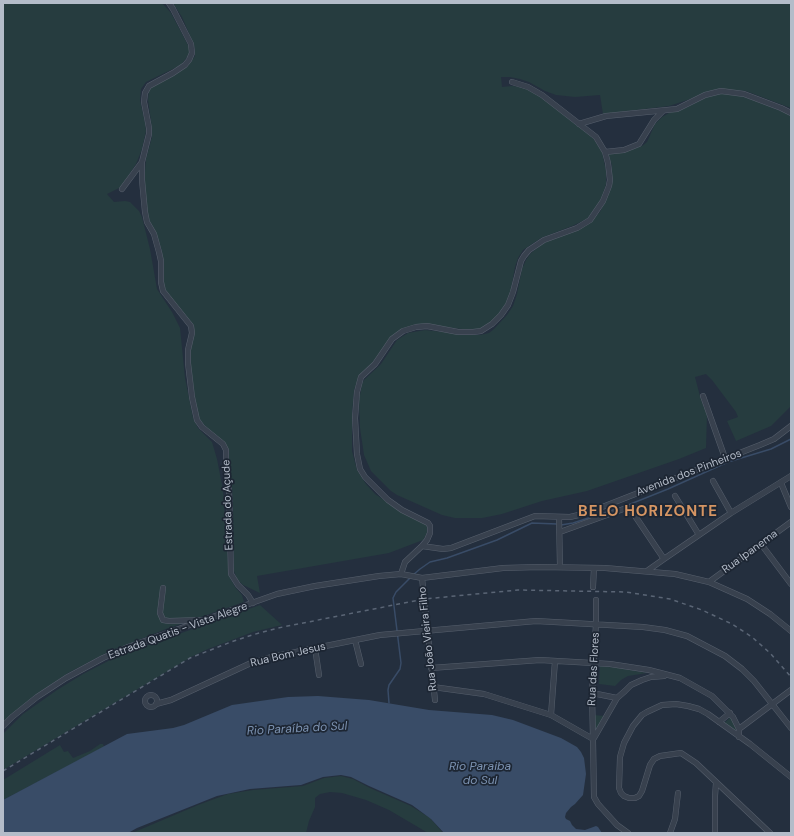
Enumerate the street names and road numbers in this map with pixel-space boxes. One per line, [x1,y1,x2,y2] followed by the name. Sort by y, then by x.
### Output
[635,447,743,499] street label: Avenida dos Pinheiros
[220,459,236,551] street label: Estrada do Açude
[720,527,780,577] street label: Rua Ipanema
[416,586,440,692] street label: Rua João Vieira Filho
[107,600,249,662] street label: Estrada Quatis - Vista Alegre
[585,632,603,706] street label: Rua das Flores
[249,640,327,670] street label: Rua Bom Jesus

